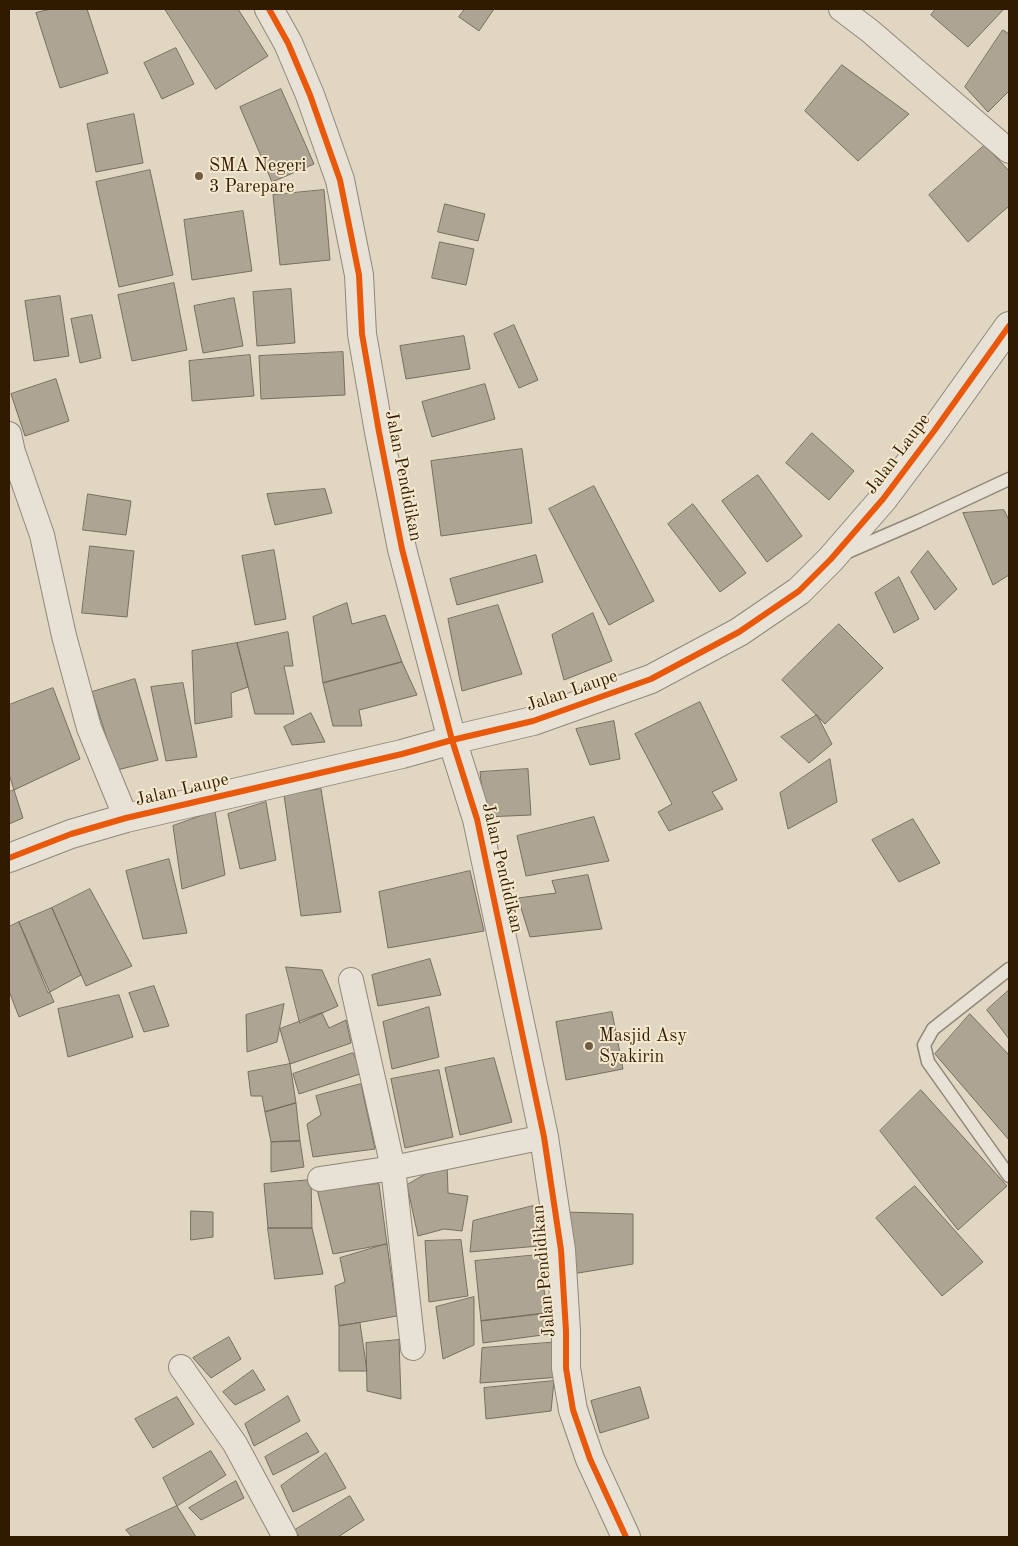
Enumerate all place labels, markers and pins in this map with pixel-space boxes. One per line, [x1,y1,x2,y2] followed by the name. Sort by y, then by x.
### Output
[209,155,306,198] place label: SMA Negeri 3 Parepare
[193,170,205,182] marker: SMA Negeri 3 Parepare
[599,1025,687,1068] place label: Masjid Asy Syakirin
[583,1040,595,1052] marker: Masjid Asy Syakirin

